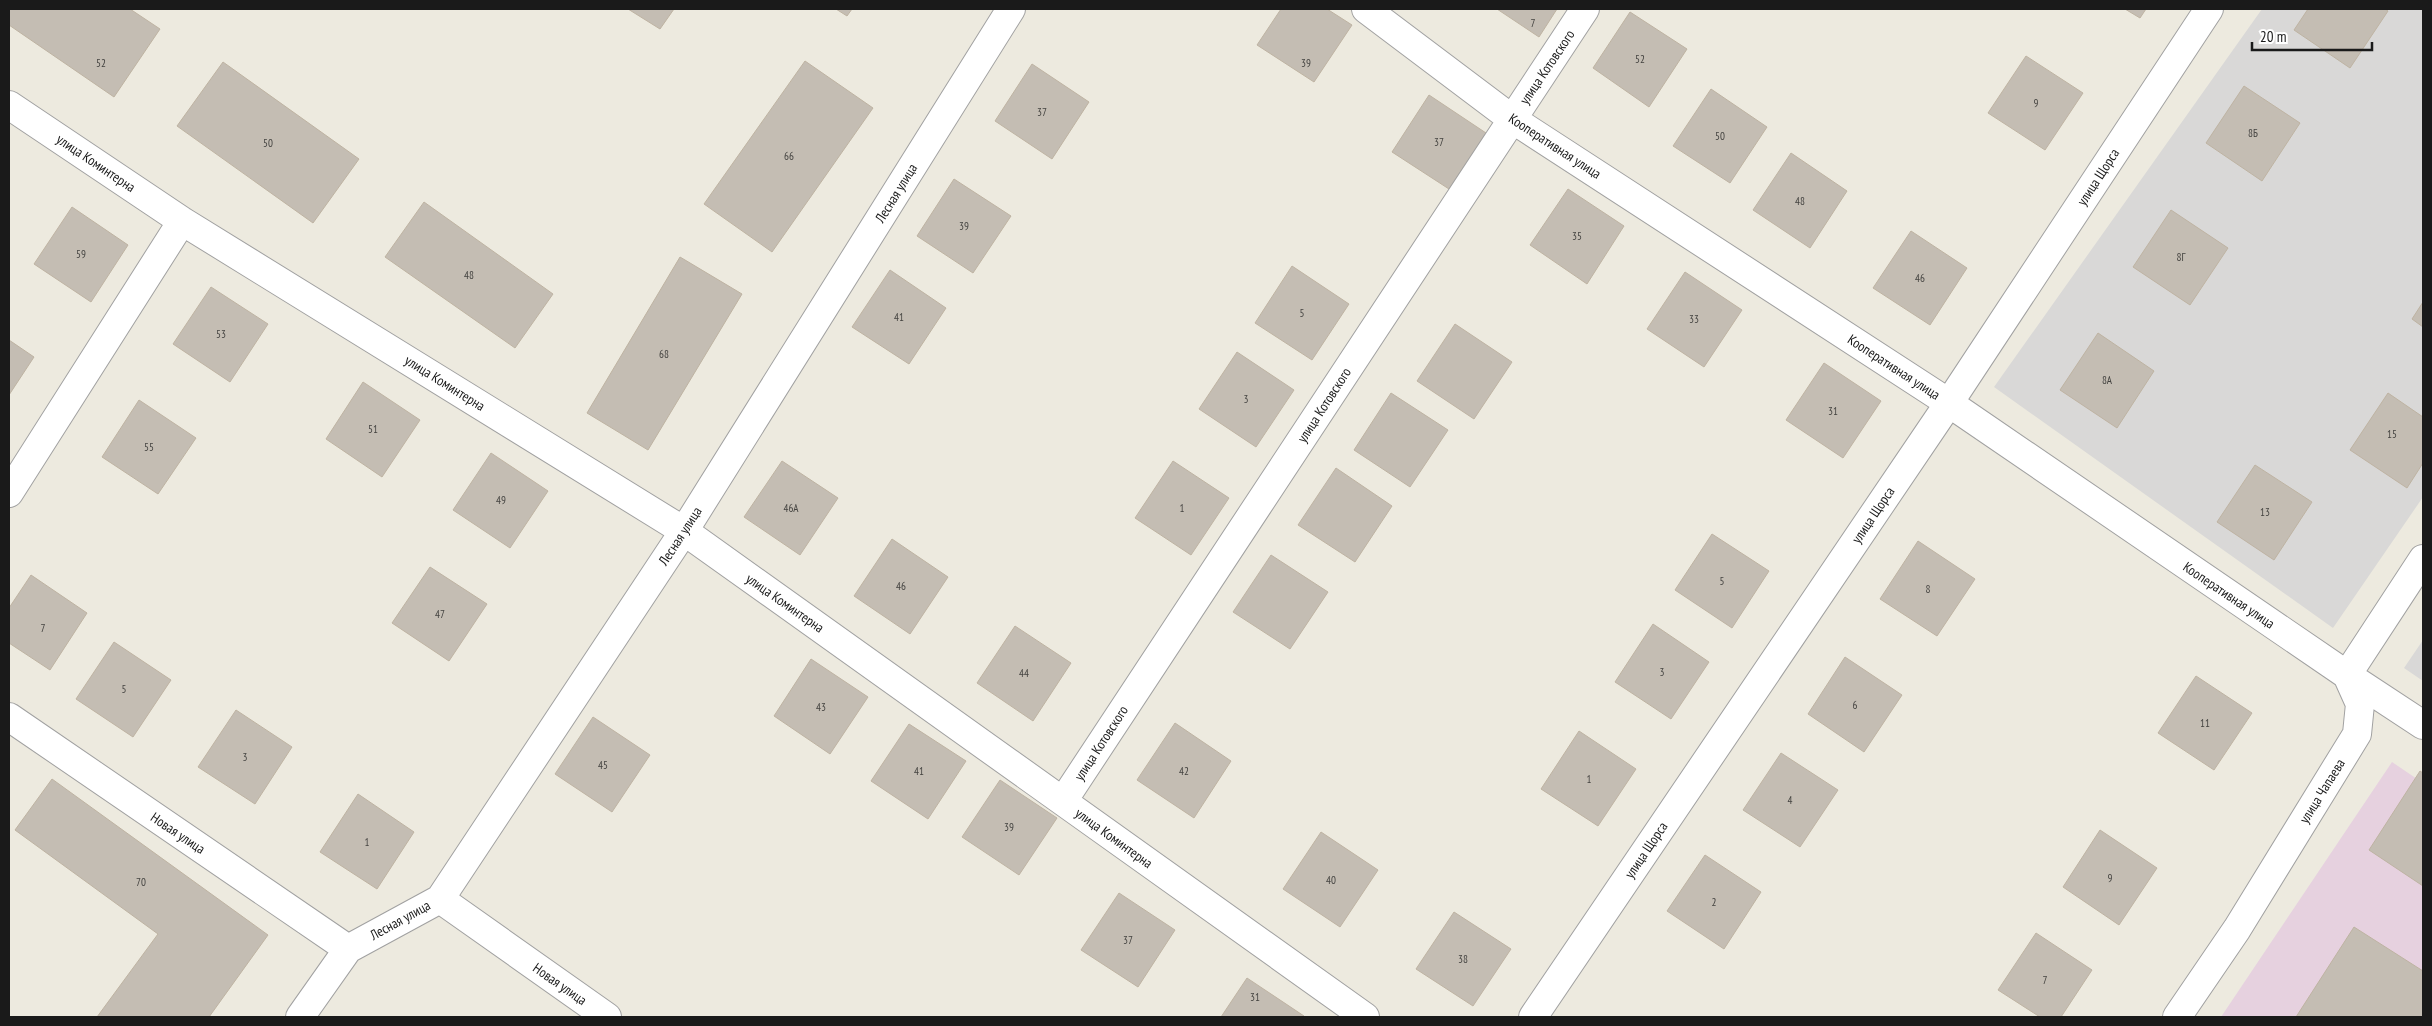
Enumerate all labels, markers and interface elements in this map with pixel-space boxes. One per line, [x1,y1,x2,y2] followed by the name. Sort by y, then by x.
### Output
[1531,16,1536,30] house number: 7
[2252,20,2372,52] scale bar
[1515,26,1579,108] street label: улица Котовского
[2260,27,2286,46] text: 20 m
[1635,52,1645,66] house number: 52
[96,56,106,70] house number: 52
[1301,56,1311,70] house number: 39
[2034,96,2039,110] house number: 9
[1037,105,1047,119] house number: 37
[1505,109,1605,183] street label: Кооперативная улица
[2248,126,2258,140] house number: 8Б
[1715,129,1725,143] house number: 50
[53,130,139,196] street label: улица Коминтерна
[1434,135,1444,149] house number: 37
[263,136,273,150] house number: 50
[2073,145,2123,209] street label: улица Щорса
[784,149,794,163] house number: 66
[870,160,921,227] street label: Лесная улица
[1795,194,1805,208] house number: 48
[959,219,969,233] house number: 39
[1572,229,1582,243] house number: 35
[76,247,86,261] house number: 59
[2177,250,2187,264] house number: 8Г
[464,268,474,282] house number: 48
[1915,271,1925,285] house number: 46
[1300,306,1305,320] house number: 5
[894,310,904,324] house number: 41
[1689,312,1699,326] house number: 33
[216,327,226,341] house number: 53
[1844,330,1944,404] street label: Кооперативная улица
[659,347,669,361] house number: 68
[401,351,489,415] street label: улица Коминтерна
[1293,364,1355,446] street label: улица Котовского
[2102,373,2113,387] house number: 8А
[1244,392,1249,406] house number: 3
[1828,404,1838,418] house number: 31
[368,422,378,436] house number: 51
[2387,427,2397,441] house number: 15
[144,440,154,454] house number: 55
[1847,483,1899,547] street label: улица Щорса
[496,493,506,507] house number: 49
[783,501,799,515] house number: 46А
[1180,501,1185,515] house number: 1
[654,503,706,570] street label: Лесная улица
[2260,505,2270,519] house number: 13
[2180,558,2278,632] street label: Кооперативная улица
[742,569,828,637] street label: улица Коминтерна
[1720,574,1725,588] house number: 5
[896,579,906,593] house number: 46
[1926,582,1931,596] house number: 8
[435,607,445,621] house number: 47
[41,621,46,635] house number: 7
[1660,665,1665,679] house number: 3
[1019,666,1029,680] house number: 44
[122,682,127,696] house number: 5
[1853,698,1858,712] house number: 6
[816,700,826,714] house number: 43
[1070,702,1132,784] street label: улица Котовского
[2200,716,2210,730] house number: 11
[243,750,248,764] house number: 3
[2295,755,2349,827] street label: улица Чапаева
[598,758,608,772] house number: 45
[914,764,924,778] house number: 41
[1179,764,1189,778] house number: 42
[1587,772,1592,786] house number: 1
[1788,793,1793,807] house number: 4
[1072,804,1156,872] street label: улица Коминтерна
[147,808,209,858] street label: Новая улица
[1620,818,1672,882] street label: улица Щорса
[1004,820,1014,834] house number: 39
[365,835,370,849] house number: 1
[2108,871,2113,885] house number: 9
[1326,873,1336,887] house number: 40
[136,875,146,889] house number: 70
[1712,895,1717,909] house number: 2
[366,896,433,944] street label: Лесная улица
[1123,933,1133,947] house number: 37
[1458,952,1468,966] house number: 38
[530,959,590,1009] street label: Новая улица
[2043,973,2048,987] house number: 7
[1250,990,1260,1004] house number: 31

